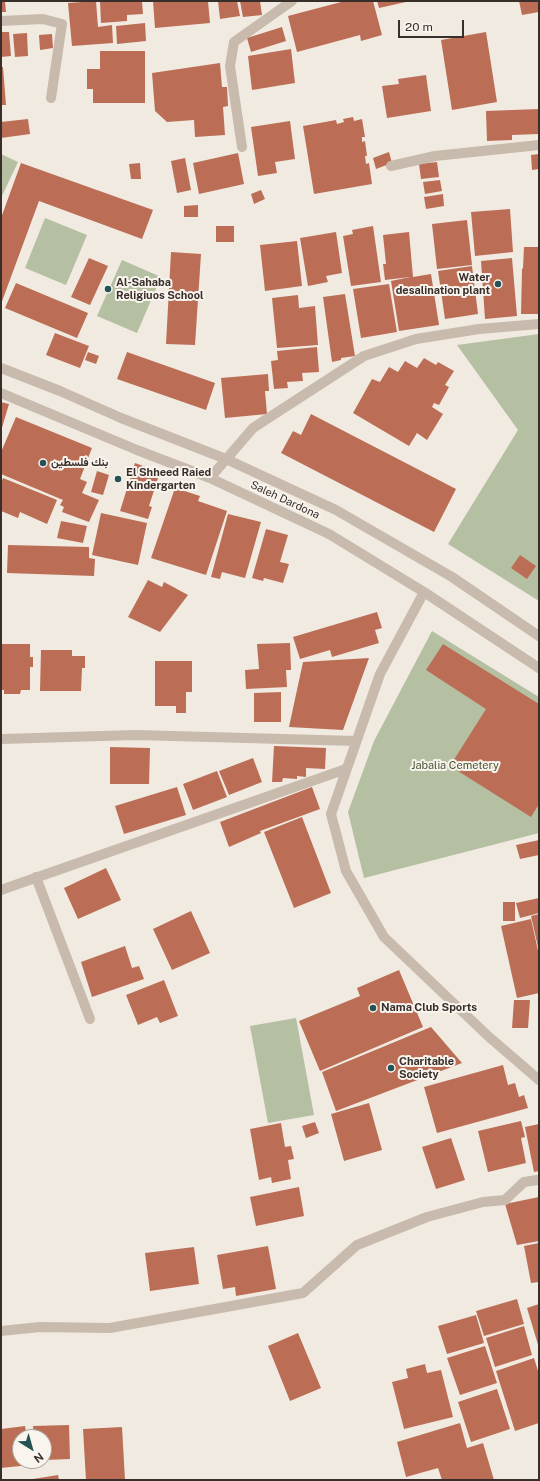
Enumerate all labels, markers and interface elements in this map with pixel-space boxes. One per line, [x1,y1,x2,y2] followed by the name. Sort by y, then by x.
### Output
[400,12,466,38] scale bar
[405,20,433,34] text: 20 m
[396,271,490,297] place label: Water desalination plant
[116,276,204,302] place label: Al-Sahaba Religiuos School
[493,279,503,289] marker: Water desalination plant
[103,284,113,294] marker: Al-Sahaba Religiuos School
[51,456,108,470] place label: بنك فلسطين
[38,458,48,468] marker: بنك فلسطين
[126,466,211,492] place label: El Shheed Raied Kindergarten
[113,474,123,484] marker: El Shheed Raied Kindergarten
[248,478,322,522] street label: Saleh Dardona
[411,759,499,773] park label: Jabalia Cemetery
[381,1001,477,1015] place label: Nama Club Sports
[368,1003,378,1013] marker: Nama Club Sports
[399,1055,454,1081] place label: Charitable Society
[386,1063,396,1073] marker: Charitable Society
[12,1429,52,1469] north arrow
[32,1450,46,1465] text: N

